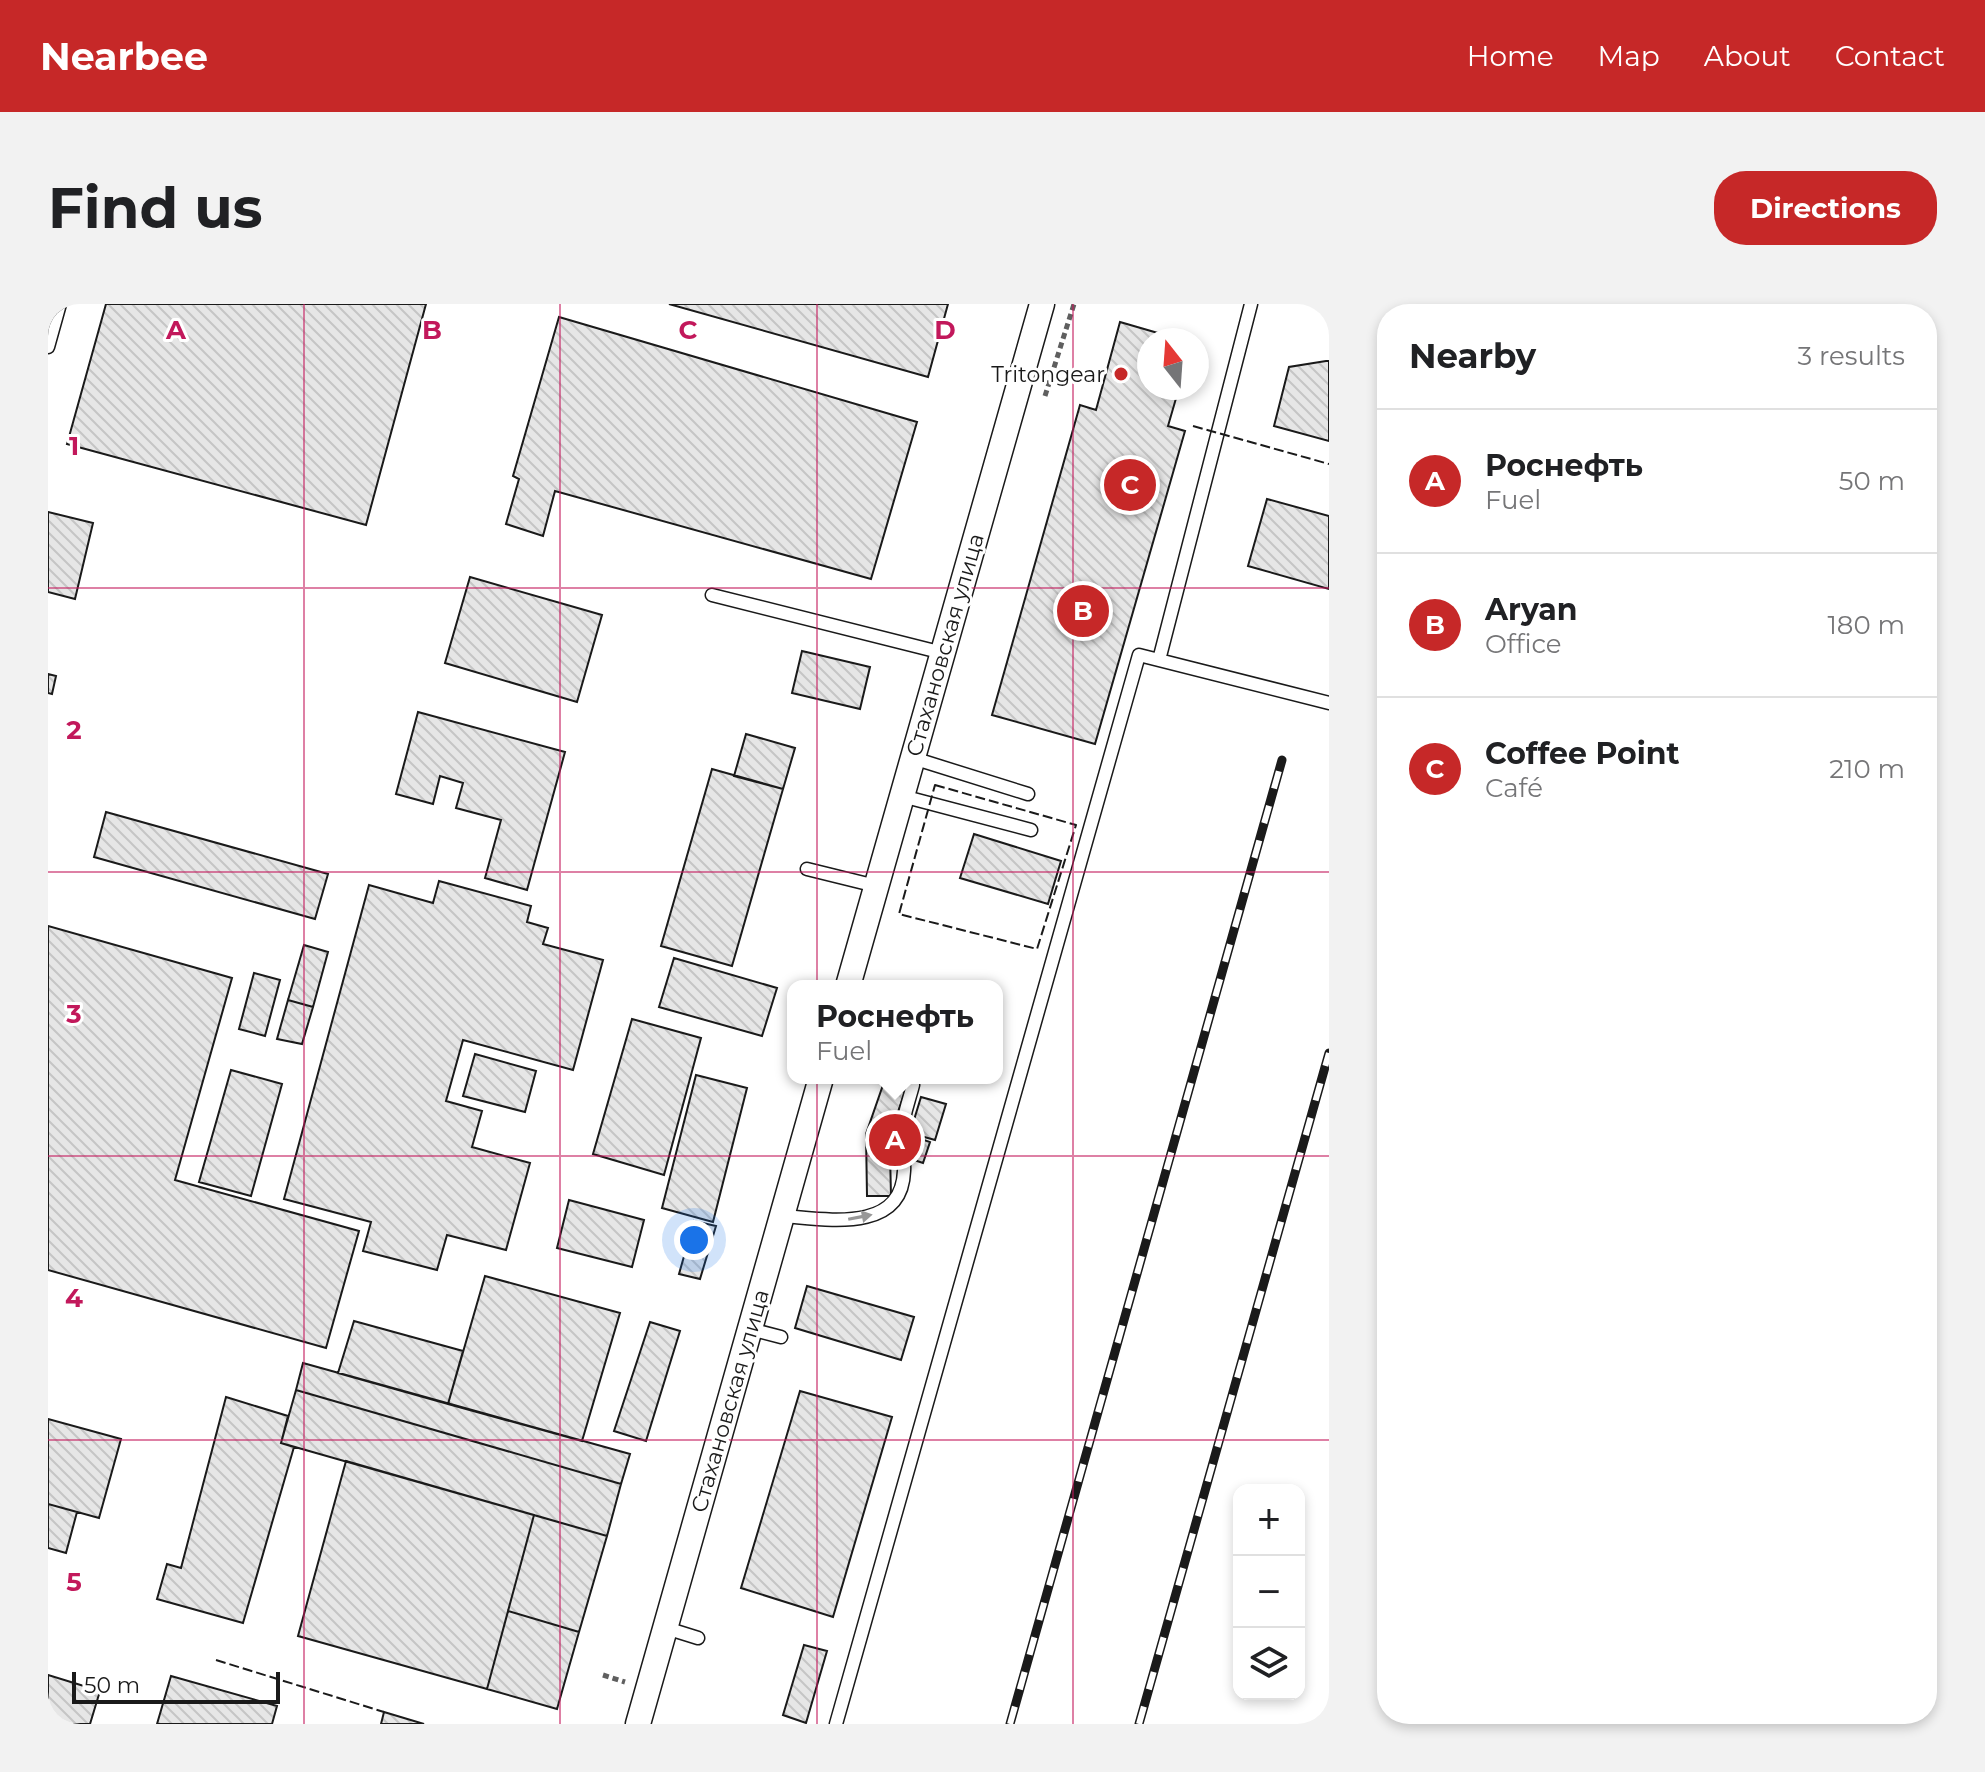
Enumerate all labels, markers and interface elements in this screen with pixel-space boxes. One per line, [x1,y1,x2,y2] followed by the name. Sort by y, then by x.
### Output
[40,33,208,80] text: Nearbee
[1467,39,1554,73] text: Home
[1598,39,1660,73] text: Map
[1704,39,1791,73] text: About
[1835,39,1945,73] text: Contact
[1714,171,1937,245] button: Directions
[48,174,262,242] text: Find us
[165,314,187,346] text: A
[422,314,442,346] text: B
[679,314,698,346] text: C
[934,314,956,346] text: D
[1137,328,1209,400] north arrow
[1409,335,1536,377] text: Nearby
[1798,340,1905,372] text: 3 results
[991,361,1105,388] place label: Tritongear
[1112,365,1130,383] marker: Tritongear
[69,430,79,462] text: 1
[1485,447,1643,484] text: Роснефть
[1104,455,1156,515] pin: C
[1425,465,1445,497] text: A
[1839,465,1905,497] text: 50 m
[1485,484,1541,516] text: Fuel
[900,530,990,760] street label: Стахановская улица
[1057,581,1109,641] pin: B
[1485,591,1577,628] text: Aryan
[1425,609,1445,641] text: B
[1827,609,1905,641] text: 180 m
[1485,628,1562,660] text: Office
[66,714,82,746] text: 2
[1485,735,1680,772] text: Coffee Point
[1426,753,1444,785] text: C
[1829,753,1905,785] text: 210 m
[1485,772,1543,804] text: Café
[787,980,1003,1084] popup
[65,998,82,1030] text: 3
[816,998,974,1035] text: Роснефть
[816,1035,872,1067] text: Fuel
[869,1110,921,1170] pin: A
[847,1211,872,1223] one-way arrow
[674,1220,714,1260] your location
[65,1282,83,1314] text: 4
[685,1286,775,1516] street label: Стахановская улица
[1233,1484,1305,1700] map controls
[1233,1484,1305,1556] button: +
[1233,1556,1305,1628] button: −
[66,1566,82,1598] text: 5
[1233,1628,1305,1700] button: layers
[72,1668,280,1704] scale bar
[84,1672,140,1699] text: 50 m

